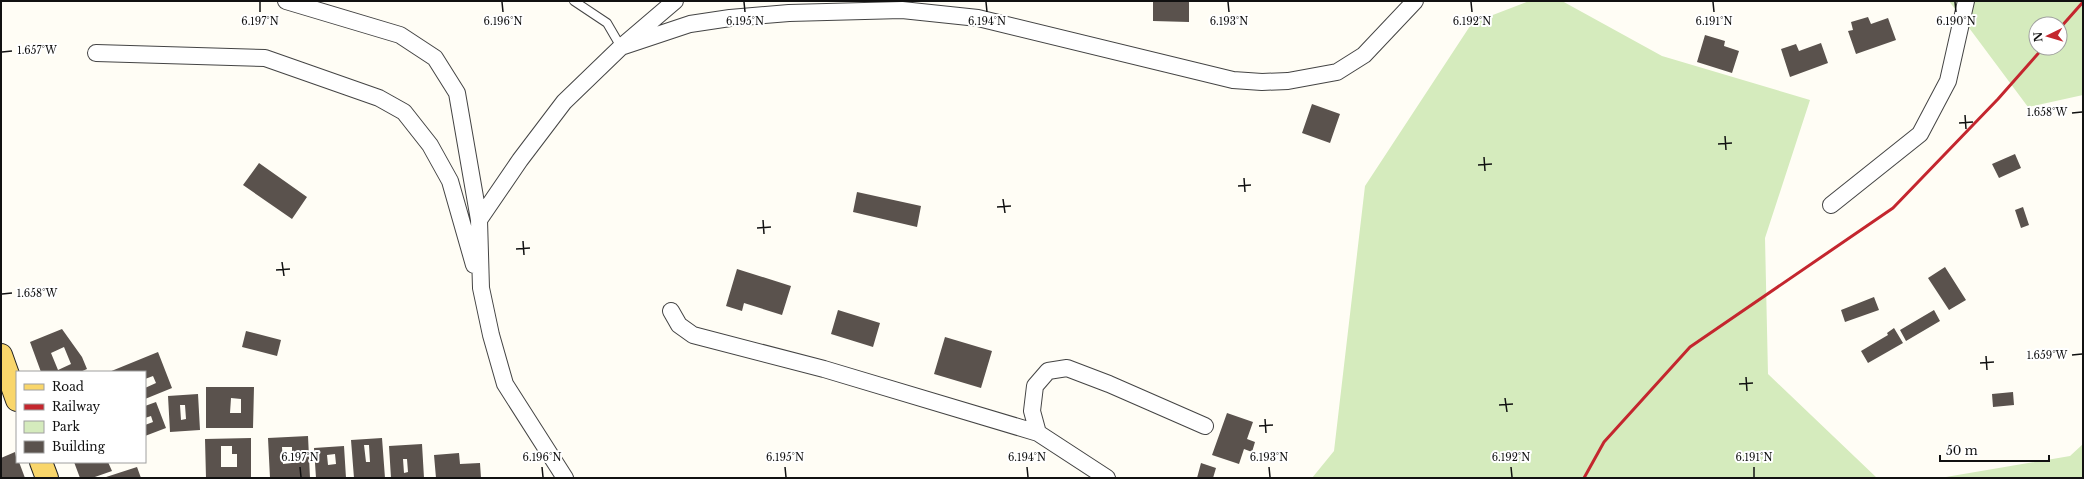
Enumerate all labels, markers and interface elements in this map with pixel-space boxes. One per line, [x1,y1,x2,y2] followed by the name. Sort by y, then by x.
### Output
[241,15,279,28] text: 6.197°N
[484,15,522,28] text: 6.196°N
[726,15,764,28] text: 6.195°N
[968,15,1006,28] text: 6.194°N
[1210,15,1248,28] text: 6.193°N
[1453,15,1491,28] text: 6.192°N
[1696,15,1732,28] text: 6.191°N
[1936,15,1976,28] text: 6.190°N
[2028,16,2068,56] north arrow
[2031,30,2045,43] text: N
[17,44,57,57] text: 1.657°W
[2027,106,2067,119] text: 1.658°W
[17,287,57,300] text: 1.658°W
[2027,349,2068,362] text: 1.659°W
[16,371,146,463] legend
[52,379,84,394] text: Road
[52,399,101,414] text: Railway
[52,419,80,434] text: Park
[1940,437,2049,463] scale bar
[52,439,106,454] text: Building
[1946,443,1978,458] text: 50 m
[281,451,319,464] text: 6.197°N
[523,451,561,464] text: 6.196°N
[766,451,804,464] text: 6.195°N
[1008,451,1046,464] text: 6.194°N
[1250,451,1288,464] text: 6.193°N
[1492,451,1530,464] text: 6.192°N
[1736,451,1772,464] text: 6.191°N

